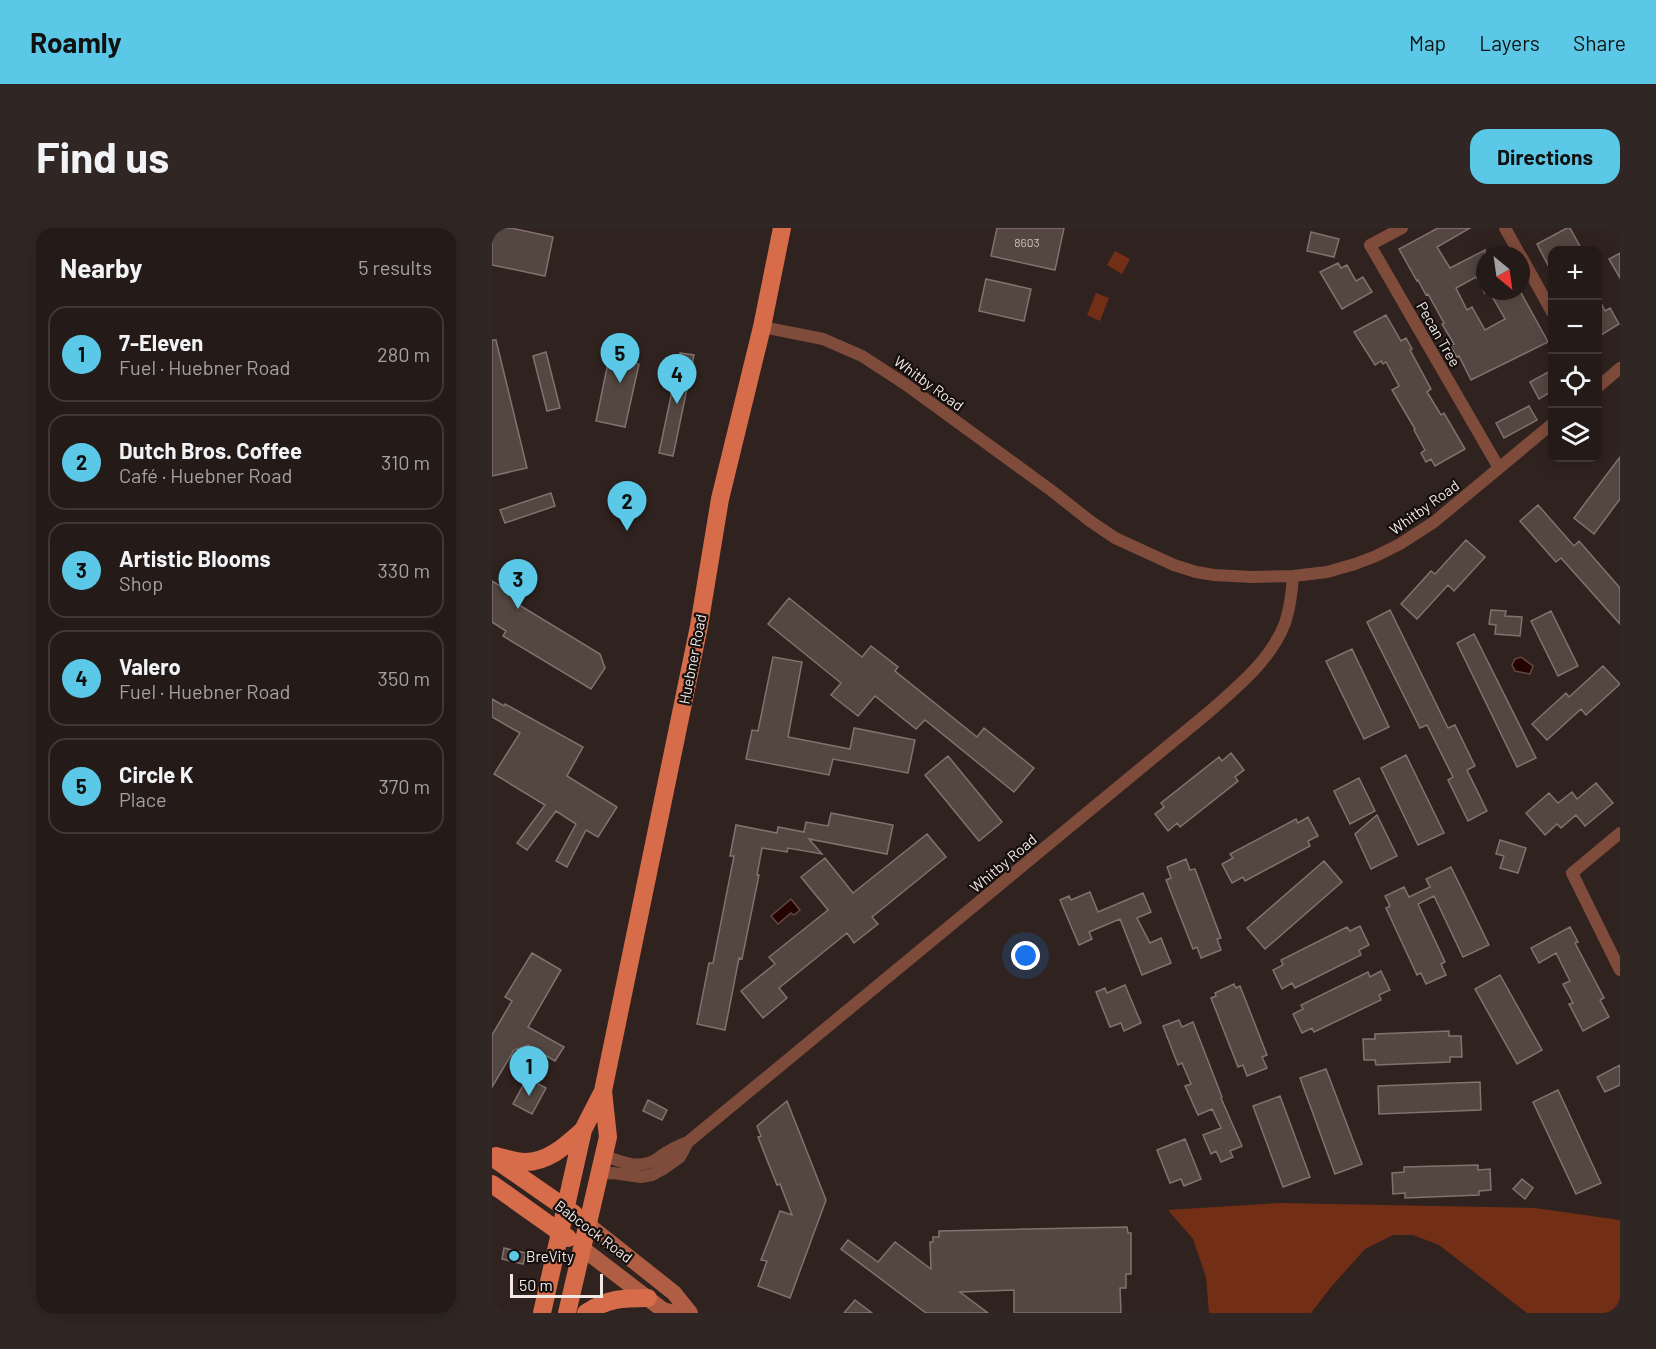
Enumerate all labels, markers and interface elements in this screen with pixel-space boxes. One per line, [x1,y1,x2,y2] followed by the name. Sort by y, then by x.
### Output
[30,25,122,59] text: Roamly
[1409,30,1446,55] text: Map
[1479,30,1540,55] text: Layers
[1573,30,1626,55] text: Share
[1470,129,1620,184] button: Directions
[36,131,169,181] text: Find us
[1014,235,1040,249] house number: 8603
[1476,246,1530,300] north arrow
[1548,246,1602,462] map controls
[1548,246,1602,300] button: +
[60,252,142,283] text: Nearby
[358,255,432,279] text: 5 results
[1413,298,1465,370] street label: Pecan Tree
[1548,300,1602,354] button: −
[119,329,203,355] text: 7-Eleven
[600,334,640,383] pin: 5
[78,342,85,366] text: 1
[377,342,430,366] text: 280 m
[891,352,967,414] street label: Whitby Road
[658,354,696,404] pin: 4
[1548,354,1602,408] button: locate
[119,355,290,379] text: Fuel · Huebner Road
[1548,408,1602,462] button: layers
[119,437,302,463] text: Dutch Bros. Coffee
[76,450,87,474] text: 2
[381,450,430,474] text: 310 m
[119,463,292,487] text: Café · Huebner Road
[1386,476,1462,538] street label: Whitby Road
[608,482,646,531] pin: 2
[119,545,270,571] text: Artistic Blooms
[76,558,87,582] text: 3
[378,558,430,582] text: 330 m
[498,560,538,609] pin: 3
[119,571,163,595] text: Shop
[674,612,710,706] street label: Huebner Road
[119,653,181,679] text: Valero
[75,666,88,690] text: 4
[378,666,430,690] text: 350 m
[119,679,290,703] text: Fuel · Huebner Road
[119,761,194,787] text: Circle K
[76,774,87,798] text: 5
[378,774,430,798] text: 370 m
[119,787,167,811] text: Place
[966,830,1040,896] street label: Whitby Road
[1011,941,1040,970] your location
[510,1046,549,1096] pin: 1
[552,1196,636,1266] street label: Babcock Road
[526,1247,574,1265] place label: BreVity
[507,1249,521,1263] marker: BreVity
[510,1271,603,1298] scale bar
[519,1275,553,1294] text: 50 m

